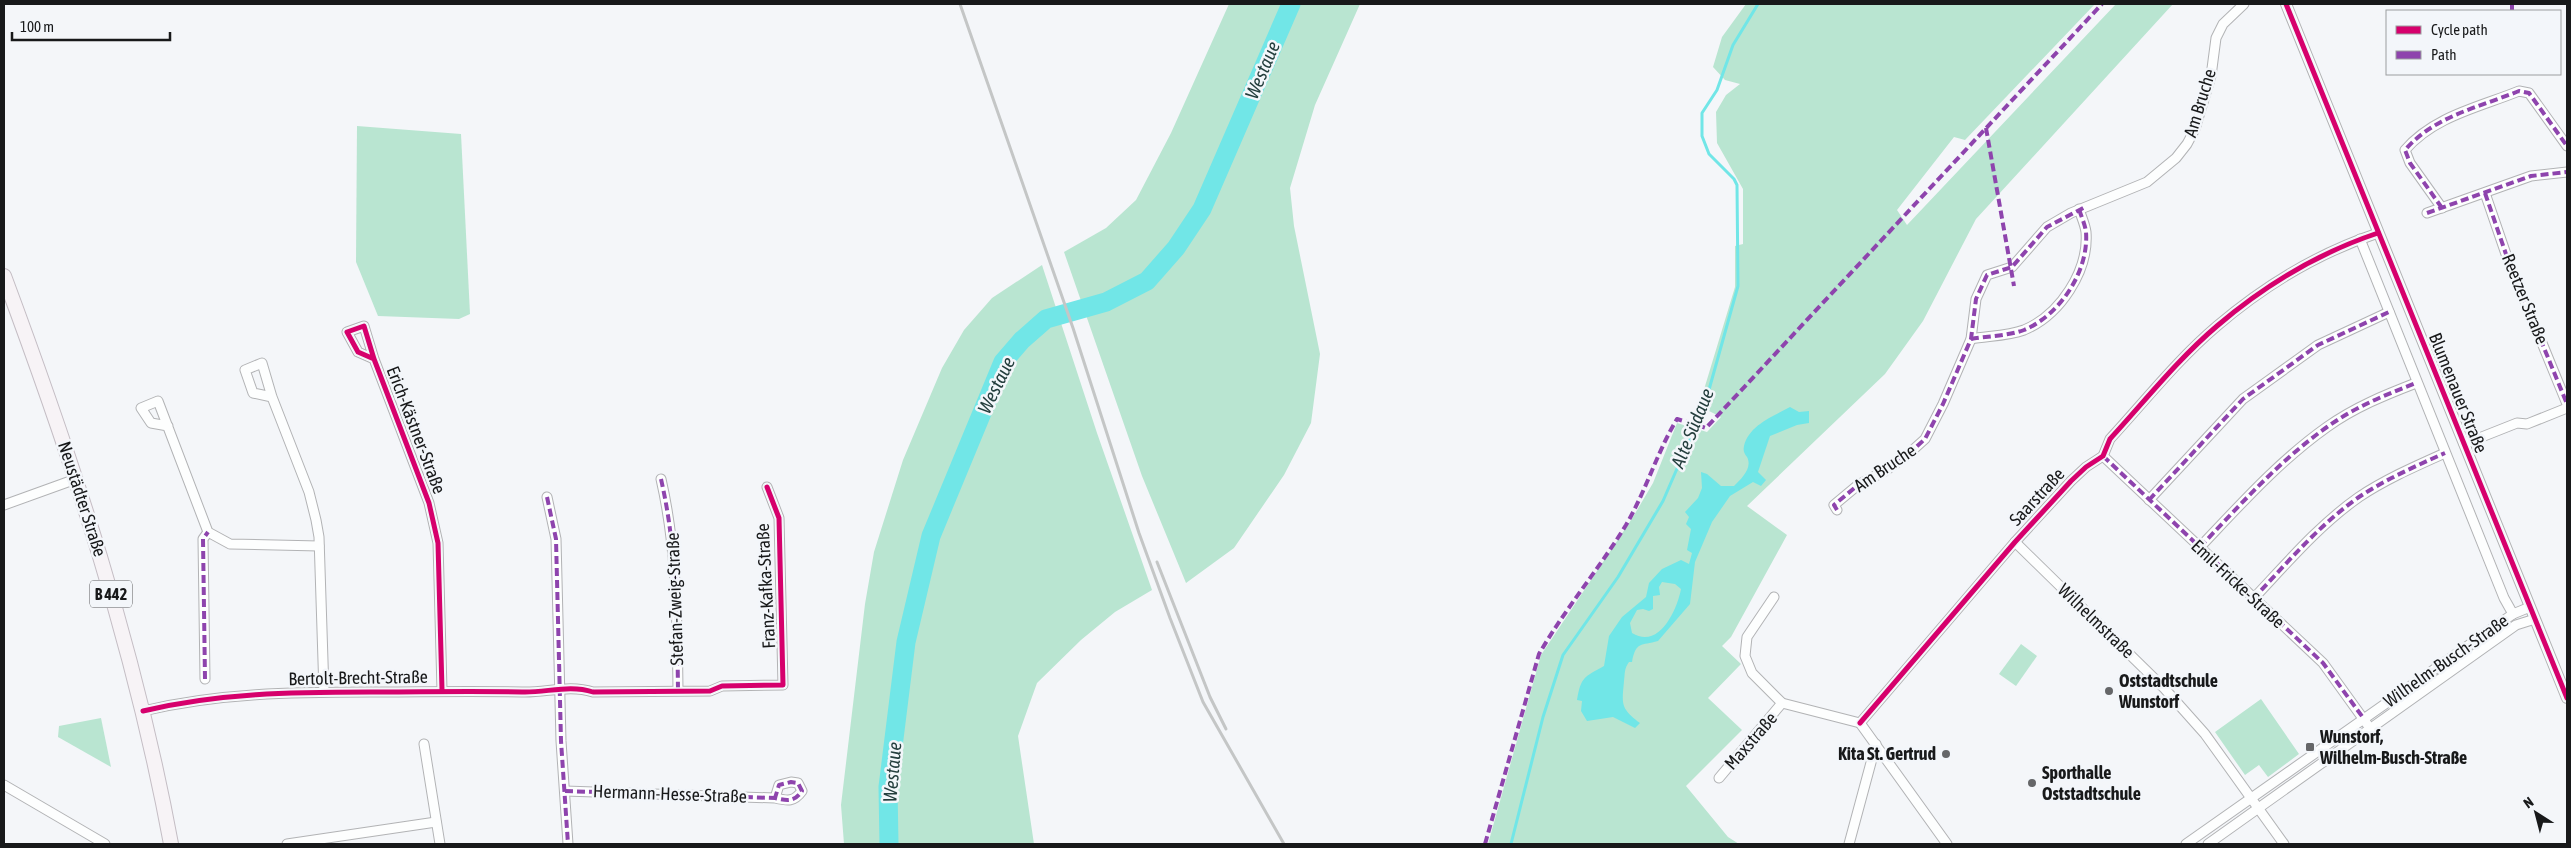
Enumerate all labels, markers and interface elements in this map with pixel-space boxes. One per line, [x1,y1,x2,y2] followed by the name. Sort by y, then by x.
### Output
[12,10,170,42] scale bar
[2386,10,2561,75] legend
[20,18,54,35] text: 100 m
[2431,21,2488,38] text: Cycle path
[1240,38,1284,102] water label: Westaue
[2431,46,2457,63] text: Path
[2179,66,2220,140] street label: Am Bruche
[2498,251,2553,347] street label: Reetzer Straße
[2425,330,2492,456] street label: Blumenauer Straße
[973,353,1019,417] water label: Westaue
[383,363,450,497] street label: Erich-Kästner-Straße
[1666,385,1718,472] water label: Alte Südaue
[54,439,111,559] street label: Neustädter Straße
[1850,439,1920,496] street label: Am Bruche
[2005,463,2069,530] street label: Saarstraße
[752,523,779,649] street label: Franz-Kafka-Straße
[662,532,687,666] street label: Stefan-Zweig-Straße
[2187,535,2289,632] street label: Emil-Fricke-Straße
[2054,579,2139,662] street label: Wilhelmstraße
[90,580,132,608] road number: B 442
[2379,610,2512,711] street label: Wilhelm-Busch-Straße
[288,666,428,689] street label: Bertolt-Brecht-Straße
[2118,670,2218,712] place label: Oststadtschule Wunstorf
[2103,685,2115,697] marker: Oststadtschule Wunstorf
[1720,708,1781,774] street label: Maxstraße
[2319,726,2467,768] place label: Wunstorf, Wilhelm-Busch-Straße
[878,741,906,803] water label: Westaue
[2304,741,2316,753] marker: Wunstorf, Wilhelm-Busch-Straße
[1838,743,1936,764] place label: Kita St. Gertrud
[1940,748,1952,760] marker: Kita St. Gertrud
[2042,762,2141,804] place label: Sporthalle Oststadtschule
[2026,777,2038,789] marker: Sporthalle Oststadtschule
[593,780,747,807] street label: Hermann-Hesse-Straße
[2511,788,2561,838] north arrow
[2520,794,2536,811] text: N

